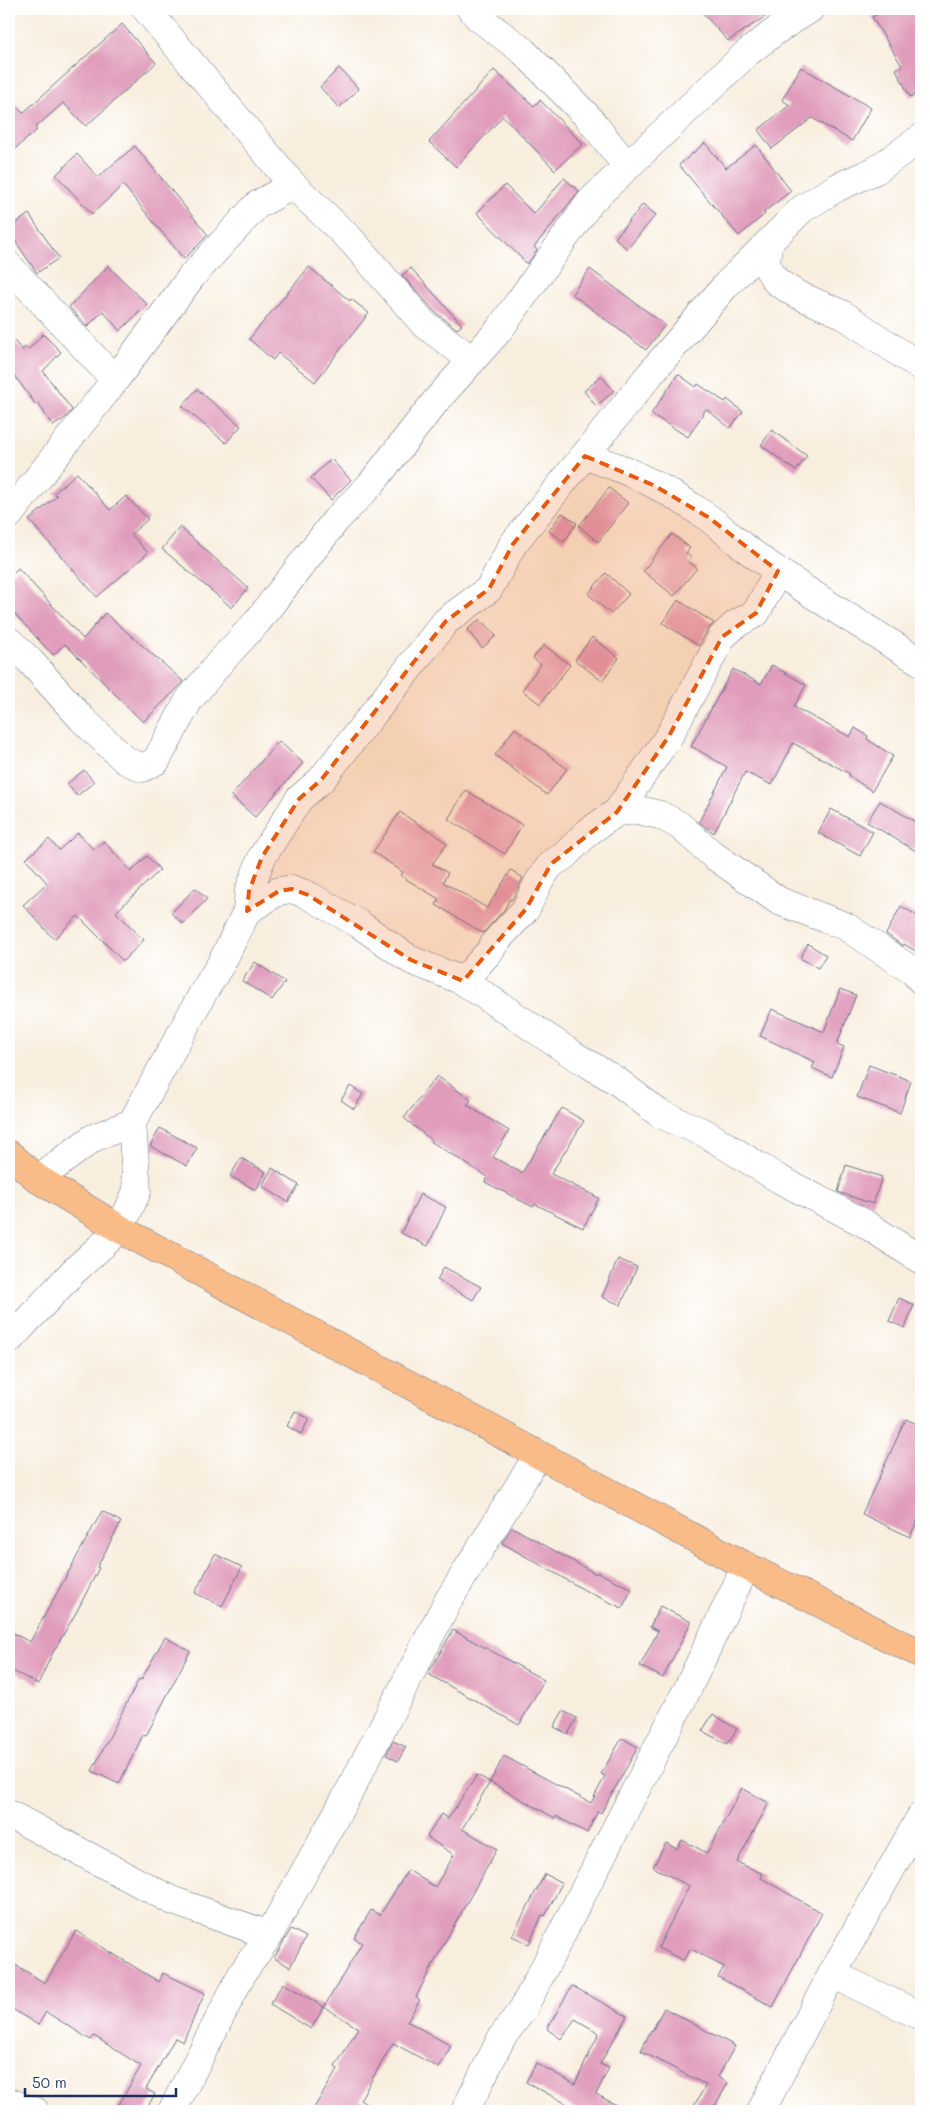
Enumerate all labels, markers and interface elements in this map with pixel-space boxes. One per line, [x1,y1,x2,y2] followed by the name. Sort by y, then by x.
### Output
[25,2065,176,2097] scale bar
[32,2072,67,2092] text: 50 m

